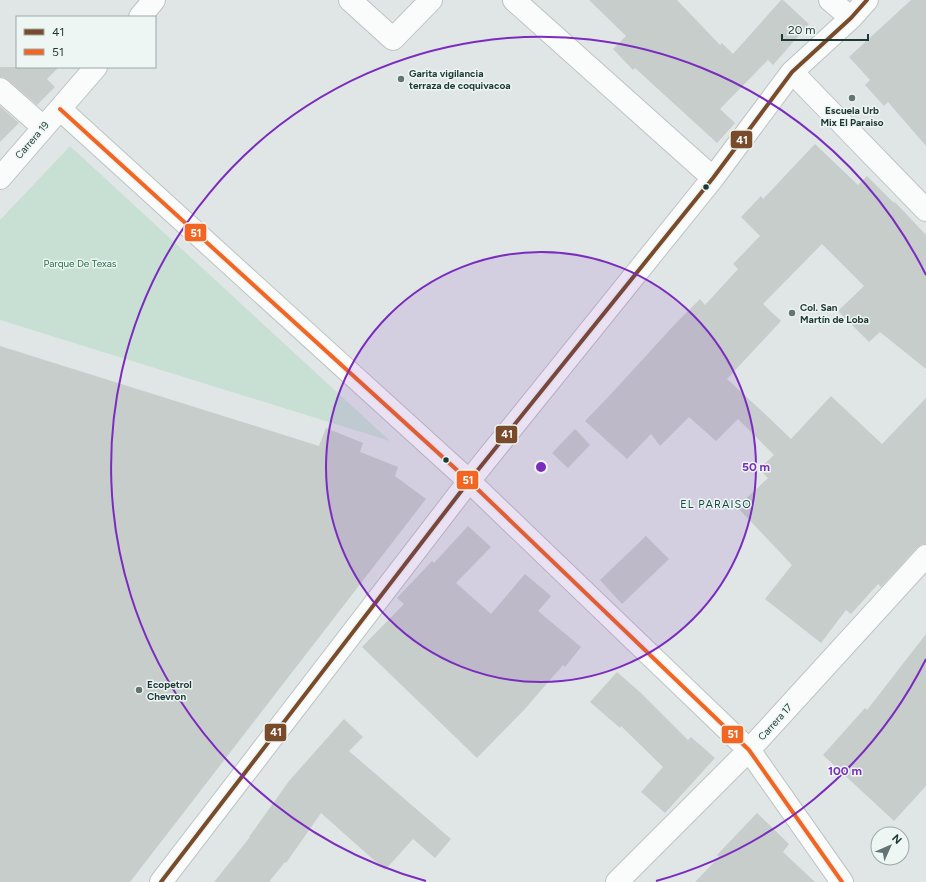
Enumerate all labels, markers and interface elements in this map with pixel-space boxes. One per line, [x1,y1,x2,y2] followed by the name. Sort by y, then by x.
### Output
[16,16,156,68] legend
[782,16,868,42] scale bar
[788,23,816,37] text: 20 m
[52,25,64,39] text: 41
[52,45,64,59] text: 51
[409,67,511,92] place label: Garita vigilancia terraza de coquivacoa
[396,74,406,84] marker: Garita vigilancia terraza de coquivacoa
[847,93,857,103] marker: Escuela Urb Mix El Paraiso
[820,104,884,129] place label: Escuela Urb Mix El Paraiso
[12,118,52,161] street label: Carrera 19
[730,130,753,149] line badge: 41
[736,134,748,147] text: 41
[701,182,711,192] unlabelled marker
[184,223,207,242] line badge: 51
[190,227,202,240] text: 51
[43,257,117,270] park label: Parque De Texas
[800,301,869,326] place label: Col. San Martín de Loba
[787,308,797,318] marker: Col. San Martín de Loba
[495,425,518,444] line badge: 41
[501,428,513,441] text: 41
[441,455,451,465] unlabelled marker
[534,460,548,474] centre of rings
[742,460,770,474] text: 50 m
[456,470,479,490] line badge: 51
[462,474,474,487] text: 51
[680,498,752,511] district label: EL PARAISO
[147,678,192,703] place label: Ecopetrol Chevron
[134,685,144,695] marker: Ecopetrol Chevron
[755,700,795,743] street label: Carrera 17
[264,723,287,742] line badge: 41
[721,725,744,744] line badge: 51
[270,726,282,739] text: 41
[727,728,739,741] text: 51
[828,764,862,778] text: 100 m
[870,826,910,866] north arrow
[889,832,904,847] text: N

